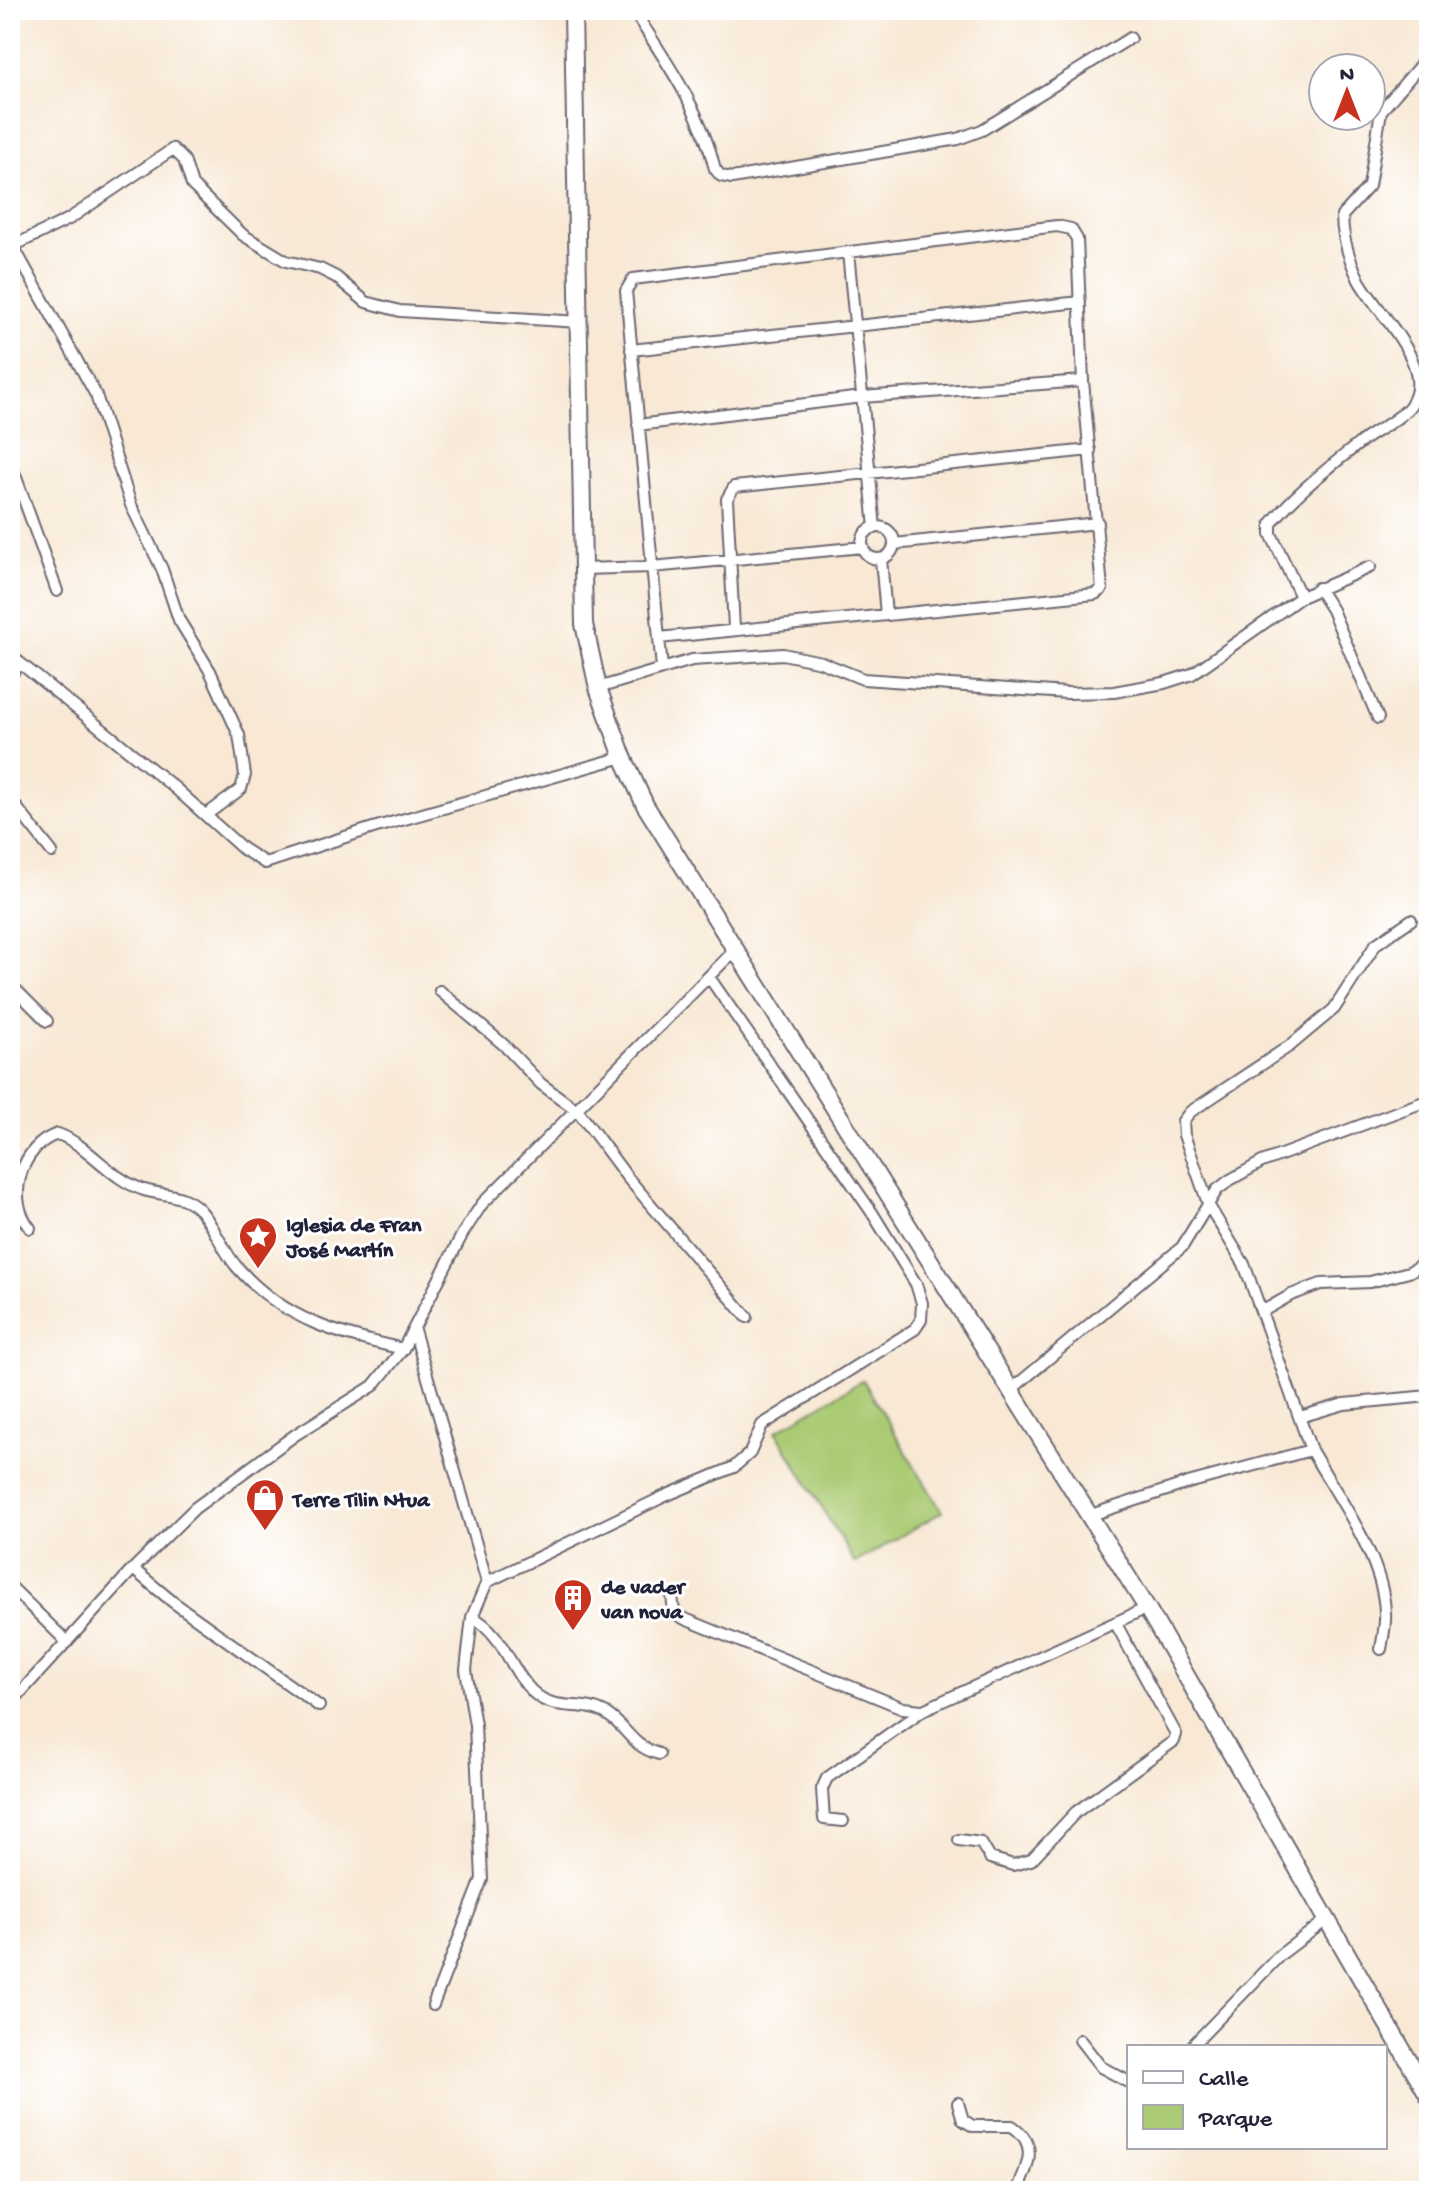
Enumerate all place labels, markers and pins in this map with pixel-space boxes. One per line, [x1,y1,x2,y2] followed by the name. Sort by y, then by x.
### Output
[285,1214,422,1265] place label: Iglesia de Fran José Martín
[237,1215,279,1270] place icon: Iglesia de Fran José Martín
[244,1477,286,1532] shop icon: Terre Tilin Ntua
[291,1489,431,1515] place label: Terre Tilin Ntua
[600,1576,687,1627] place label: de vader van nova
[552,1577,594,1632] building icon: de vader van nova

